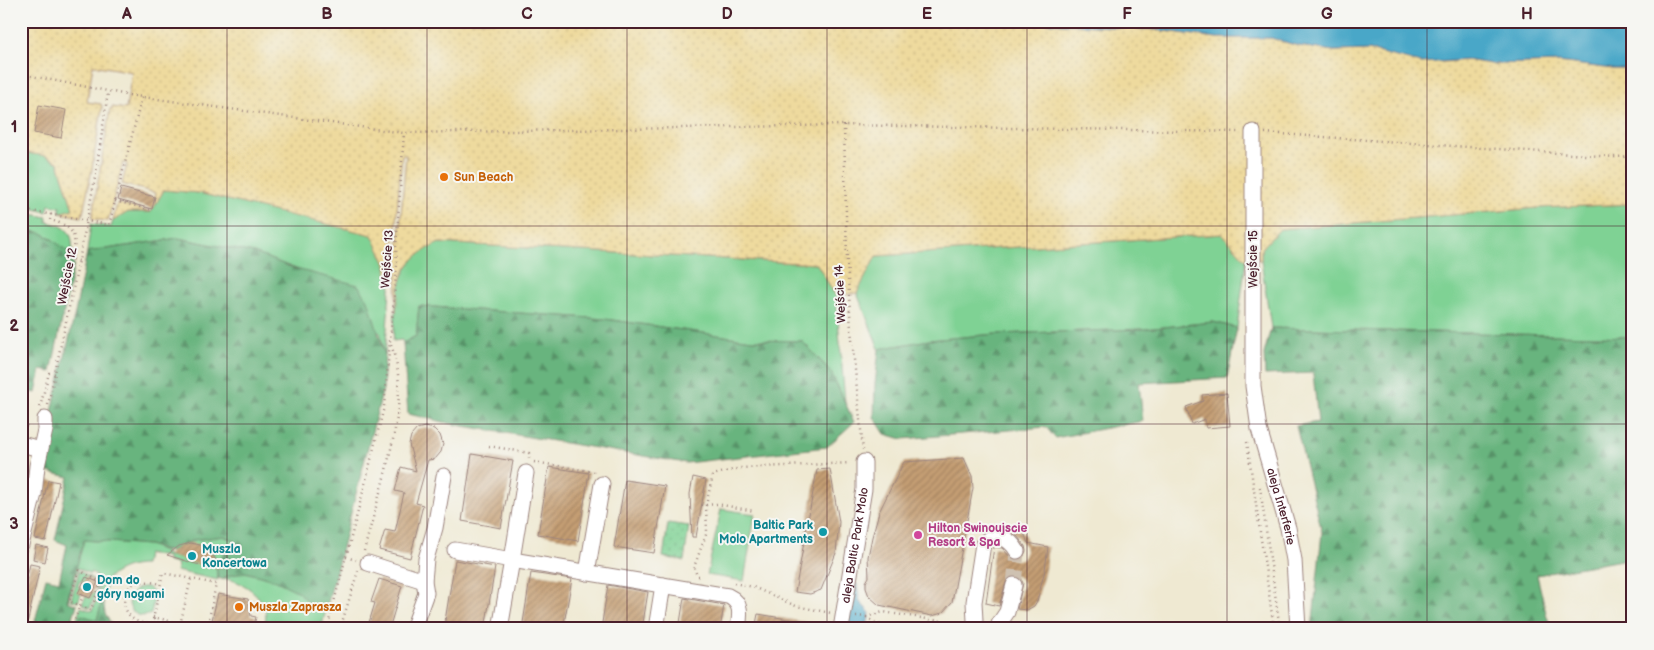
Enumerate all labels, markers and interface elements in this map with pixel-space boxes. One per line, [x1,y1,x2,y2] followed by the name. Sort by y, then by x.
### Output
[121,5,132,24] text: A
[321,5,333,24] text: B
[521,5,533,24] text: C
[721,5,733,24] text: D
[922,5,932,24] text: E
[1122,5,1132,24] text: F
[1321,5,1333,24] text: G
[1521,5,1533,24] text: H
[11,118,17,137] text: 1
[454,170,513,185] place label: Sun Beach
[438,171,450,183] marker: Sun Beach
[378,229,397,289] street label: Wejście 13
[1246,230,1261,288] street label: Wejście 15
[55,246,80,306] street label: Wejście 12
[831,264,850,324] street label: Wejście 14
[9,317,19,336] text: 2
[1263,466,1298,546] street label: aleja Interferie
[838,486,872,604] street label: aleja Baltic Park Molo
[9,515,19,534] text: 3
[719,518,814,547] place label: Baltic Park Molo Apartments
[928,521,1027,550] place label: Hilton Swinoujscie Resort & Spa
[817,526,829,538] marker: Baltic Park Molo Apartments
[912,529,924,541] marker: Hilton Swinoujscie Resort & Spa
[202,542,267,571] place label: Muszla Koncertowa
[186,550,198,562] marker: Muszla Koncertowa
[97,573,165,602] place label: Dom do góry nogami
[81,581,93,593] marker: Dom do góry nogami
[249,600,342,615] place label: Muszla Zaprasza
[233,601,245,613] marker: Muszla Zaprasza

